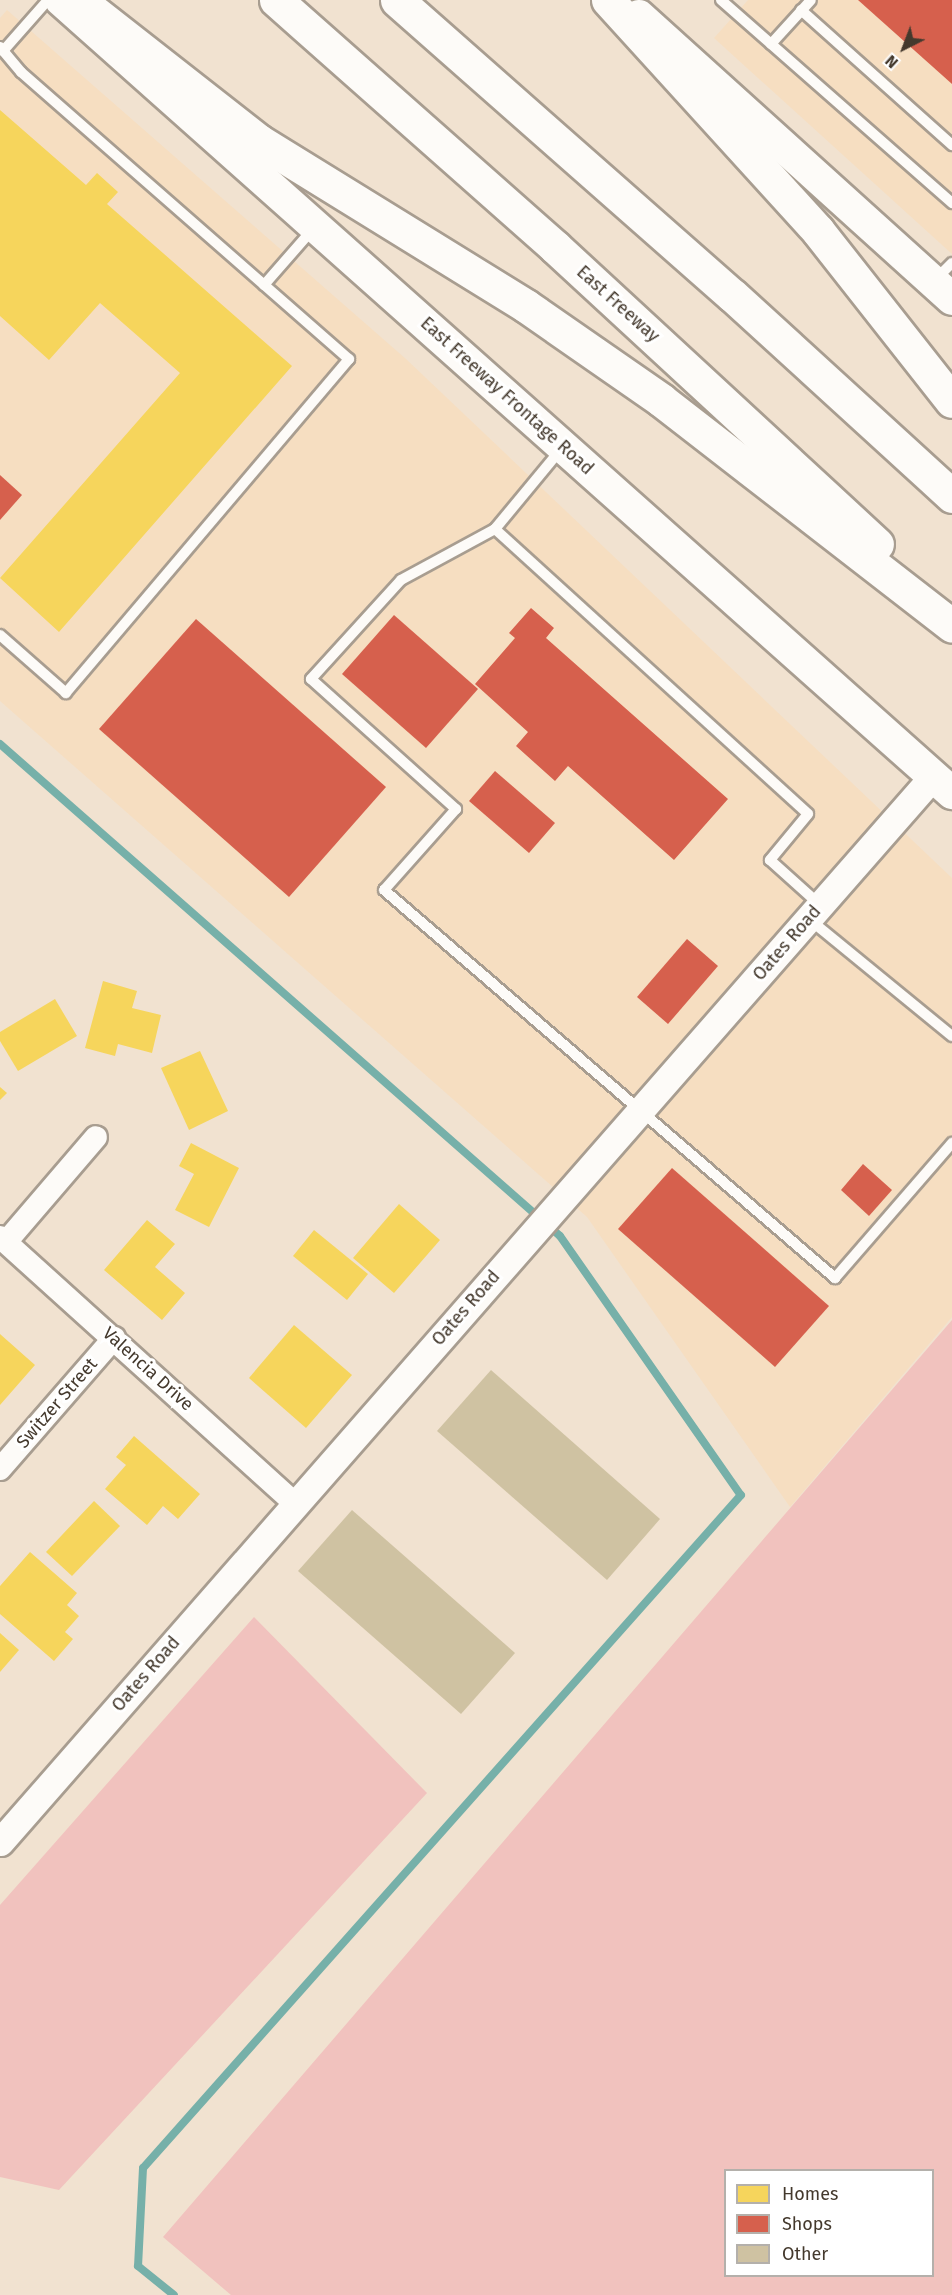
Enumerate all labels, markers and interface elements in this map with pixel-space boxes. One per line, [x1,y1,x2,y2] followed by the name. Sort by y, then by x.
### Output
[874,18,934,78] north arrow
[881,51,902,72] text: N
[572,261,664,347] street label: East Freeway
[416,312,598,480] street label: East Freeway Frontage Road
[748,901,826,985] street label: Oates Road
[427,1266,505,1350] street label: Oates Road
[98,1323,198,1415] street label: Valencia Drive
[12,1354,102,1452] street label: Switzer Street
[107,1632,185,1716] street label: Oates Road
[724,2169,934,2277] legend
[782,2183,838,2205] text: Homes
[782,2213,832,2235] text: Shops
[782,2243,828,2265] text: Other

